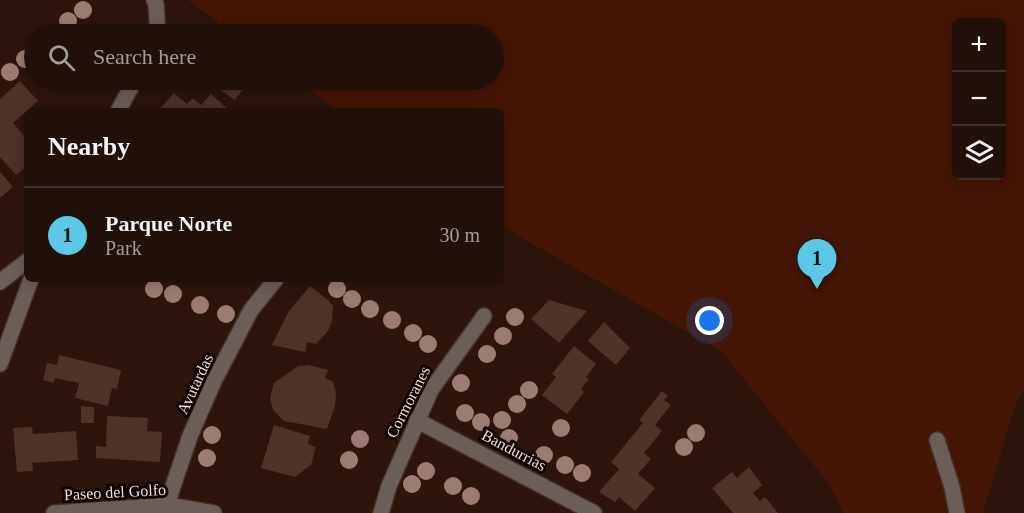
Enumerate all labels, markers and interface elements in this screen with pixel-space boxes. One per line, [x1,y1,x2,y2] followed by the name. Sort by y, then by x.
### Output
[952,18,1006,180] map controls
[952,18,1006,72] button: +
[24,24,504,90] search box
[45,41,78,74] icon: search
[93,44,196,69] text: Search here
[952,72,1006,126] button: −
[952,126,1006,180] button: layers
[48,132,130,161] text: Nearby
[105,211,232,236] text: Parque Norte
[63,224,73,246] text: 1
[439,224,480,246] text: 30 m
[105,237,142,259] text: Park
[798,240,836,289] pin: 1
[695,306,724,335] your location
[174,351,216,417] street label: Avutardas
[383,363,433,441] street label: Cormoranes
[479,426,549,474] street label: Bandurrias
[64,481,166,503] street label: Paseo del Golfo

